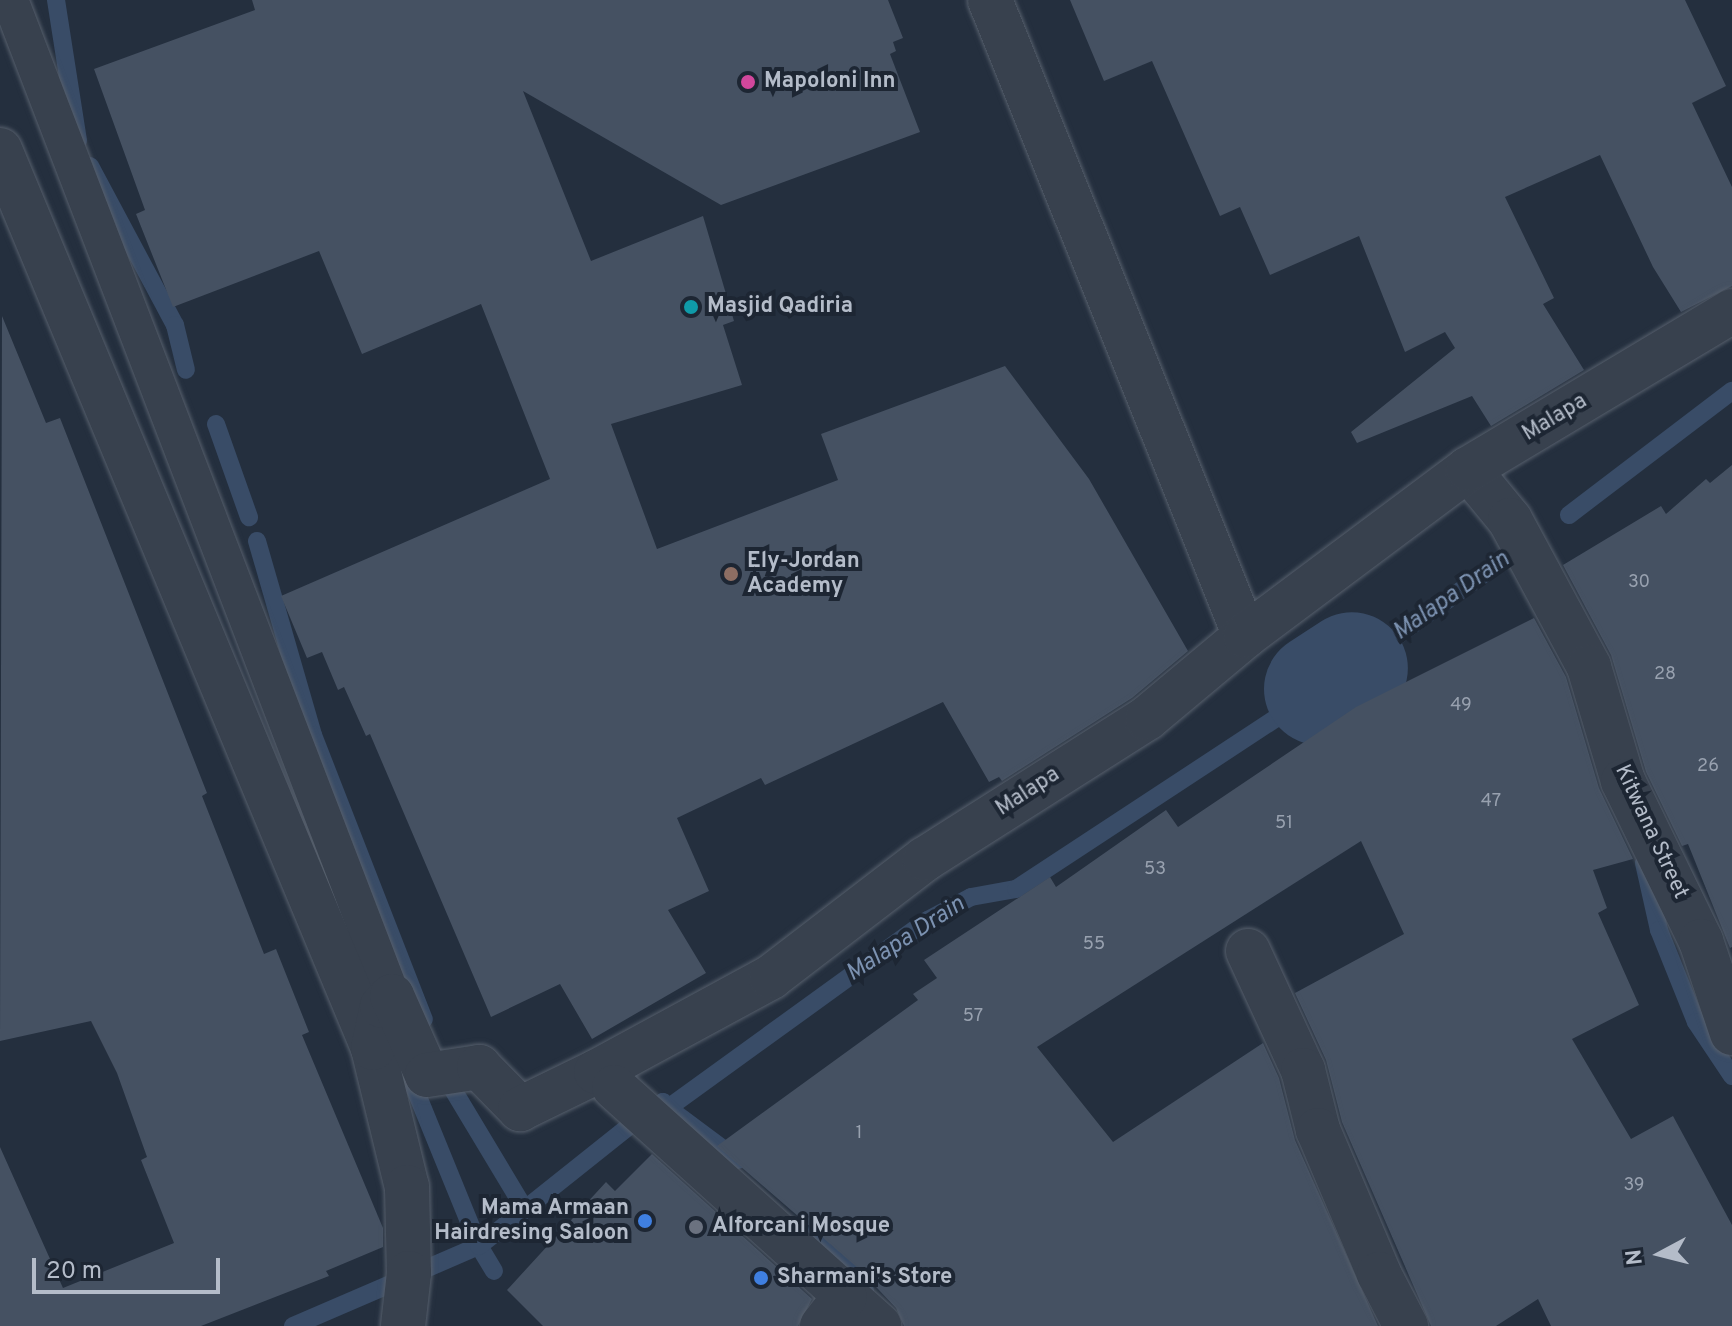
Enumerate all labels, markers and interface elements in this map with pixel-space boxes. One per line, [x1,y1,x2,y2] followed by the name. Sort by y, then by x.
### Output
[764,69,896,95] place label: Mapoloni Inn
[739,73,757,91] marker: Mapoloni Inn
[707,294,853,320] place label: Masjid Qadiria
[682,298,700,316] marker: Masjid Qadiria
[1518,389,1592,447] street label: Malapa
[1388,546,1516,648] water label: Malapa Drain
[747,548,860,600] place label: Ely-Jordan Academy
[722,565,740,583] marker: Ely-Jordan Academy
[1628,572,1650,594] house number: 30
[1654,664,1676,686] house number: 28
[1450,695,1472,717] house number: 49
[1697,756,1719,778] house number: 26
[1608,761,1694,903] street label: Kitwana Street
[991,762,1065,822] street label: Malapa
[1481,791,1501,813] house number: 47
[1275,813,1293,835] house number: 51
[1144,859,1166,881] house number: 53
[841,891,971,989] water label: Malapa Drain
[1083,934,1105,956] house number: 55
[963,1006,983,1028] house number: 57
[856,1123,862,1145] house number: 1
[1623,1175,1645,1197] house number: 39
[434,1195,629,1246] place label: Mama Armaan Hairdresing Saloon
[636,1212,654,1230] marker: Mama Armaan Hairdresing Saloon
[712,1214,890,1240] place label: Alforcani Mosque
[1620,1214,1700,1294] north arrow
[687,1218,705,1236] marker: Alforcani Mosque
[36,1242,224,1292] scale bar
[1621,1248,1650,1266] text: N
[46,1257,102,1287] text: 20 m
[777,1265,952,1291] place label: Sharmani's Store
[752,1269,770,1287] marker: Sharmani's Store

